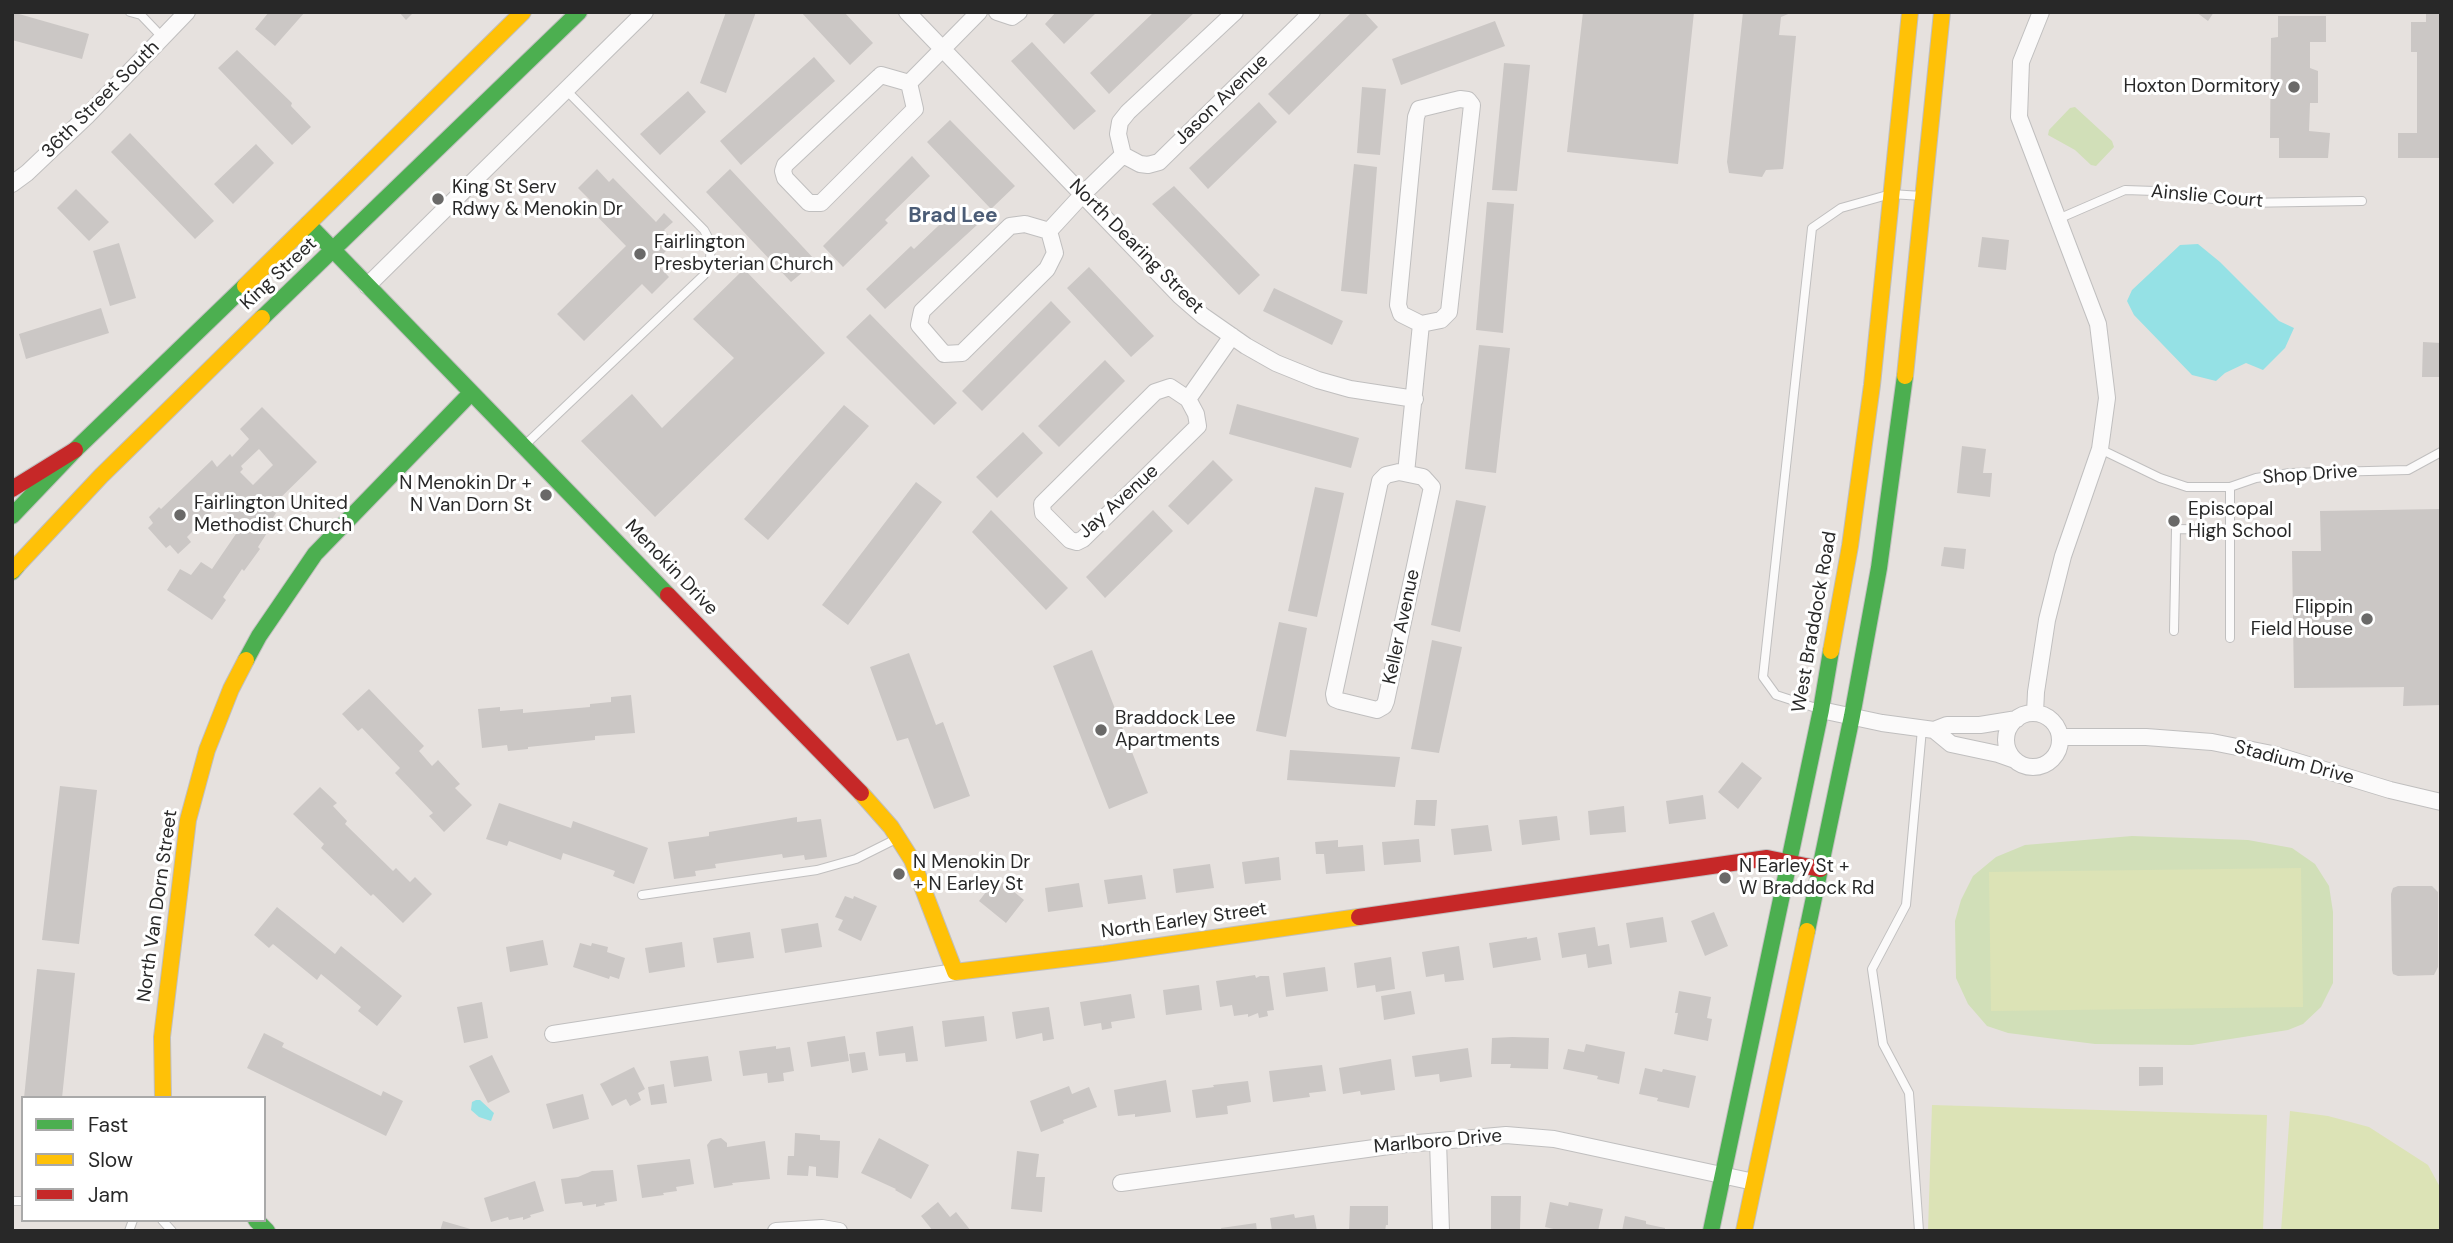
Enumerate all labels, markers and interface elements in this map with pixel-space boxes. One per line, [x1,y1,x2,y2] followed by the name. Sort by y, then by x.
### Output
[37,36,165,164] street label: 36th Street South
[1170,50,1274,150] street label: Jason Avenue
[2123,76,2280,98] place label: Hoxton Dormitory
[2286,79,2302,95] marker: Hoxton Dormitory
[1064,175,1208,319] street label: North Dearing Street
[452,177,623,221] place label: King St Serv Rdwy & Menokin Dr
[2150,181,2264,213] street label: Ainslie Court
[430,191,446,207] marker: King St Serv Rdwy & Menokin Dr
[908,203,998,229] district label: Brad Lee
[654,232,833,276] place label: Fairlington Presbyterian Church
[236,233,322,315] street label: King Street
[632,246,648,262] marker: Fairlington Presbyterian Church
[1074,460,1164,544] street label: Jay Avenue
[2262,460,2358,490] street label: Shop Drive
[399,473,532,517] place label: N Menokin Dr + N Van Dorn St
[538,487,554,503] marker: N Menokin Dr + N Van Dorn St
[194,493,352,537] place label: Fairlington United Methodist Church
[2188,499,2292,543] place label: Episcopal High School
[172,507,188,523] marker: Fairlington United Methodist Church
[2166,513,2182,529] marker: Episcopal High School
[620,515,722,621] street label: Menokin Drive
[1788,530,1842,714] street label: West Braddock Road
[1379,567,1425,687] street label: Keller Avenue
[2251,597,2353,641] place label: Flippin Field House
[2359,611,2375,627] marker: Flippin Field House
[1115,708,1236,752] place label: Braddock Lee Apartments
[1093,722,1109,738] marker: Braddock Lee Apartments
[2232,736,2356,790] street label: Stadium Drive
[133,808,183,1004] street label: North Van Dorn Street
[913,852,1030,896] place label: N Menokin Dr + N Earley St
[1739,856,1874,900] place label: N Earley St + W Braddock Rd
[891,866,907,882] marker: N Menokin Dr + N Earley St
[1717,870,1733,886] marker: N Earley St + W Braddock Rd
[1100,898,1268,944] street label: North Earley Street
[21,1096,266,1222] legend
[88,1111,128,1139] text: Fast
[1373,1125,1503,1159] street label: Marlboro Drive
[88,1146,133,1174] text: Slow
[88,1181,129,1209] text: Jam

